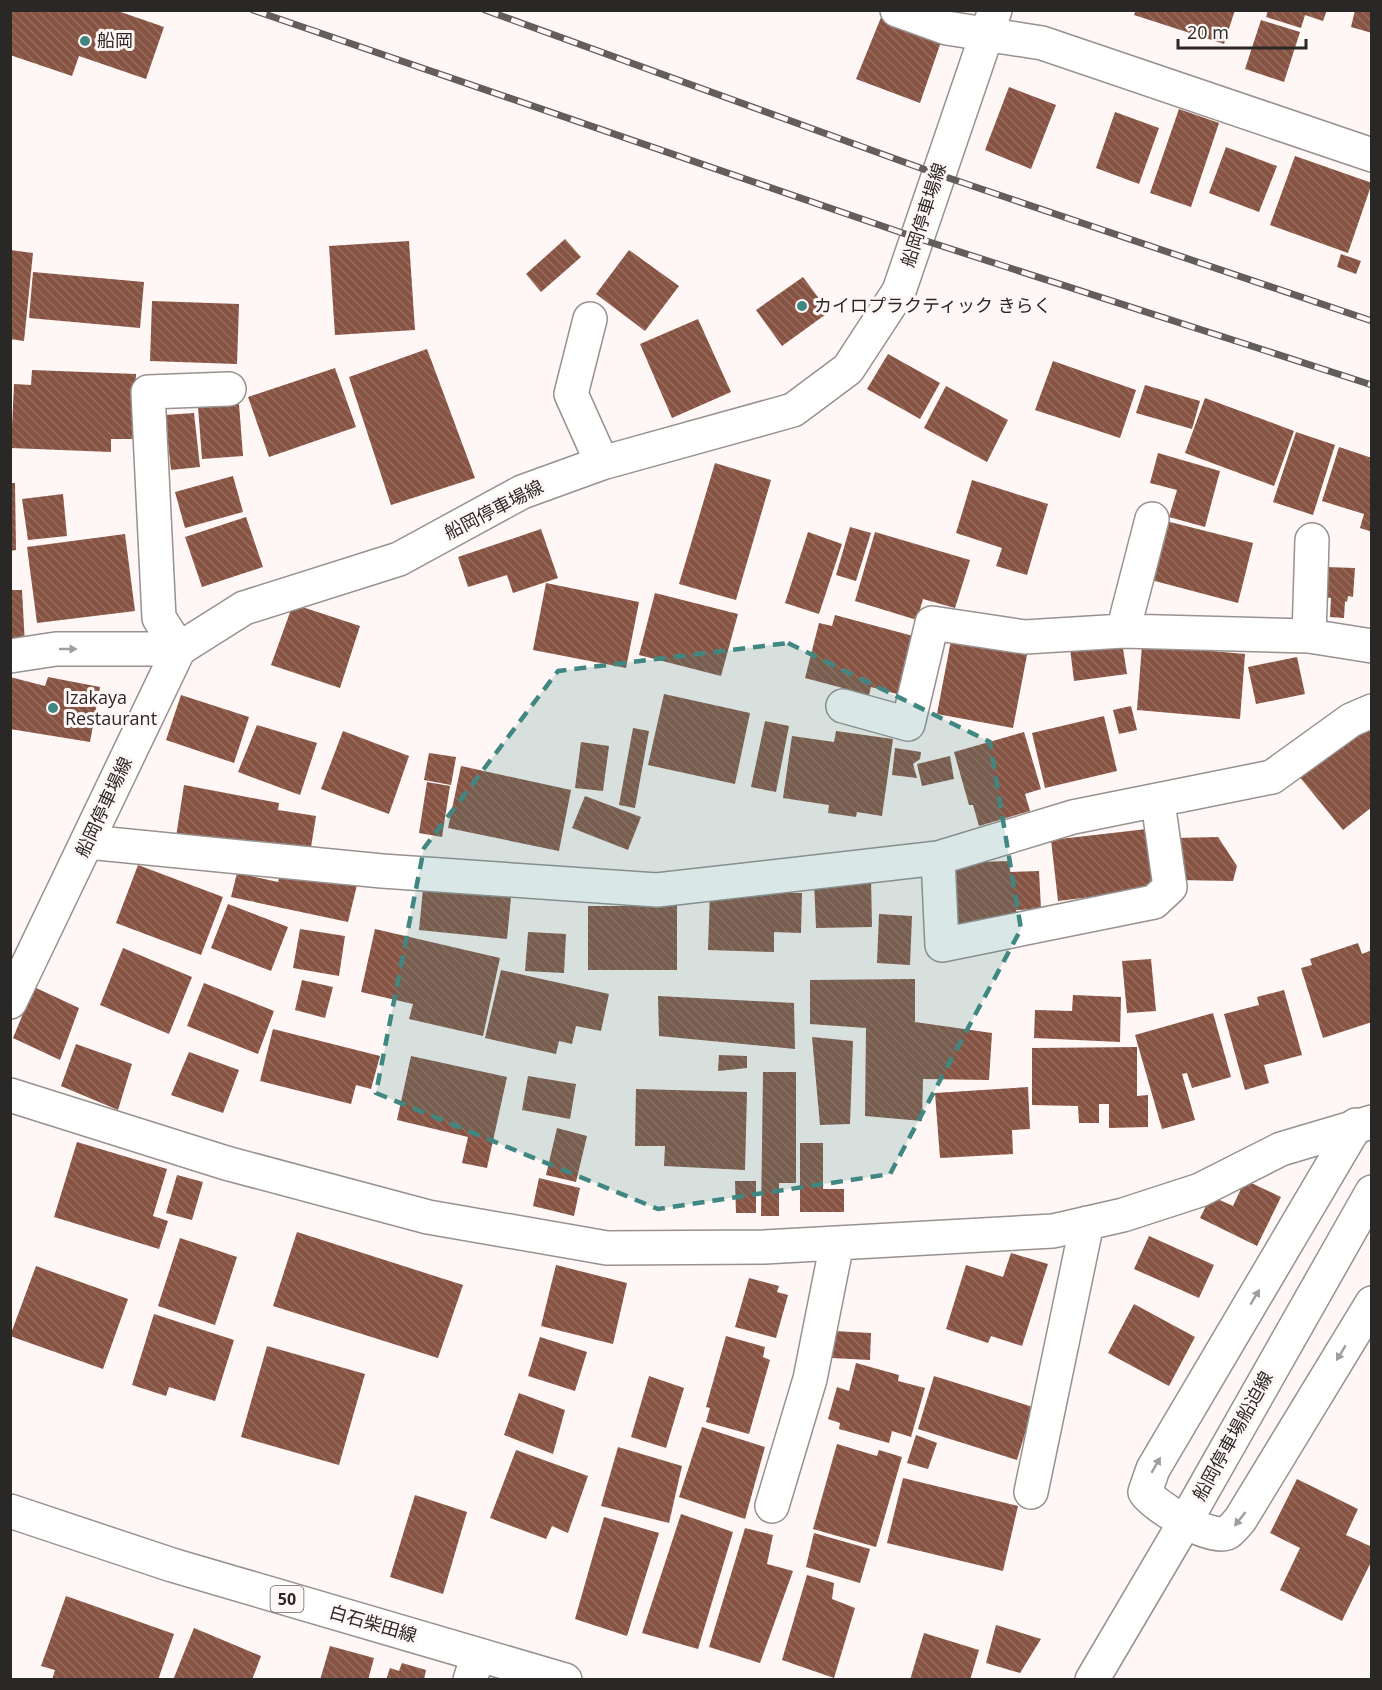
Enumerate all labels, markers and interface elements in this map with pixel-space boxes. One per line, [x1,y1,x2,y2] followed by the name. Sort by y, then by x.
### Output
[1178,12,1306,50] scale bar
[1187,20,1229,44] text: 20 m
[97,28,133,52] place label: 船岡
[78,34,92,48] marker: 船岡
[895,160,951,270] street label: 船岡停車場線
[814,293,1052,317] place label: カイロプラクティック きらく
[795,299,809,313] marker: カイロプラクティック きらく
[440,474,547,544] street label: 船岡停車場線
[59,644,78,654] one-way arrow
[65,685,157,730] place label: Izakaya Restaurant
[46,701,60,715] marker: Izakaya Restaurant
[69,753,137,861] street label: 船岡停車場線
[1249,1289,1260,1305] one-way arrow
[1336,1345,1347,1361] one-way arrow
[1187,1367,1278,1504] street label: 船岡停車場船迫線
[1151,1456,1161,1473] one-way arrow
[1233,1511,1246,1527] one-way arrow
[270,1586,304,1612] road number: 50
[327,1599,420,1647] street label: 白石柴田線

